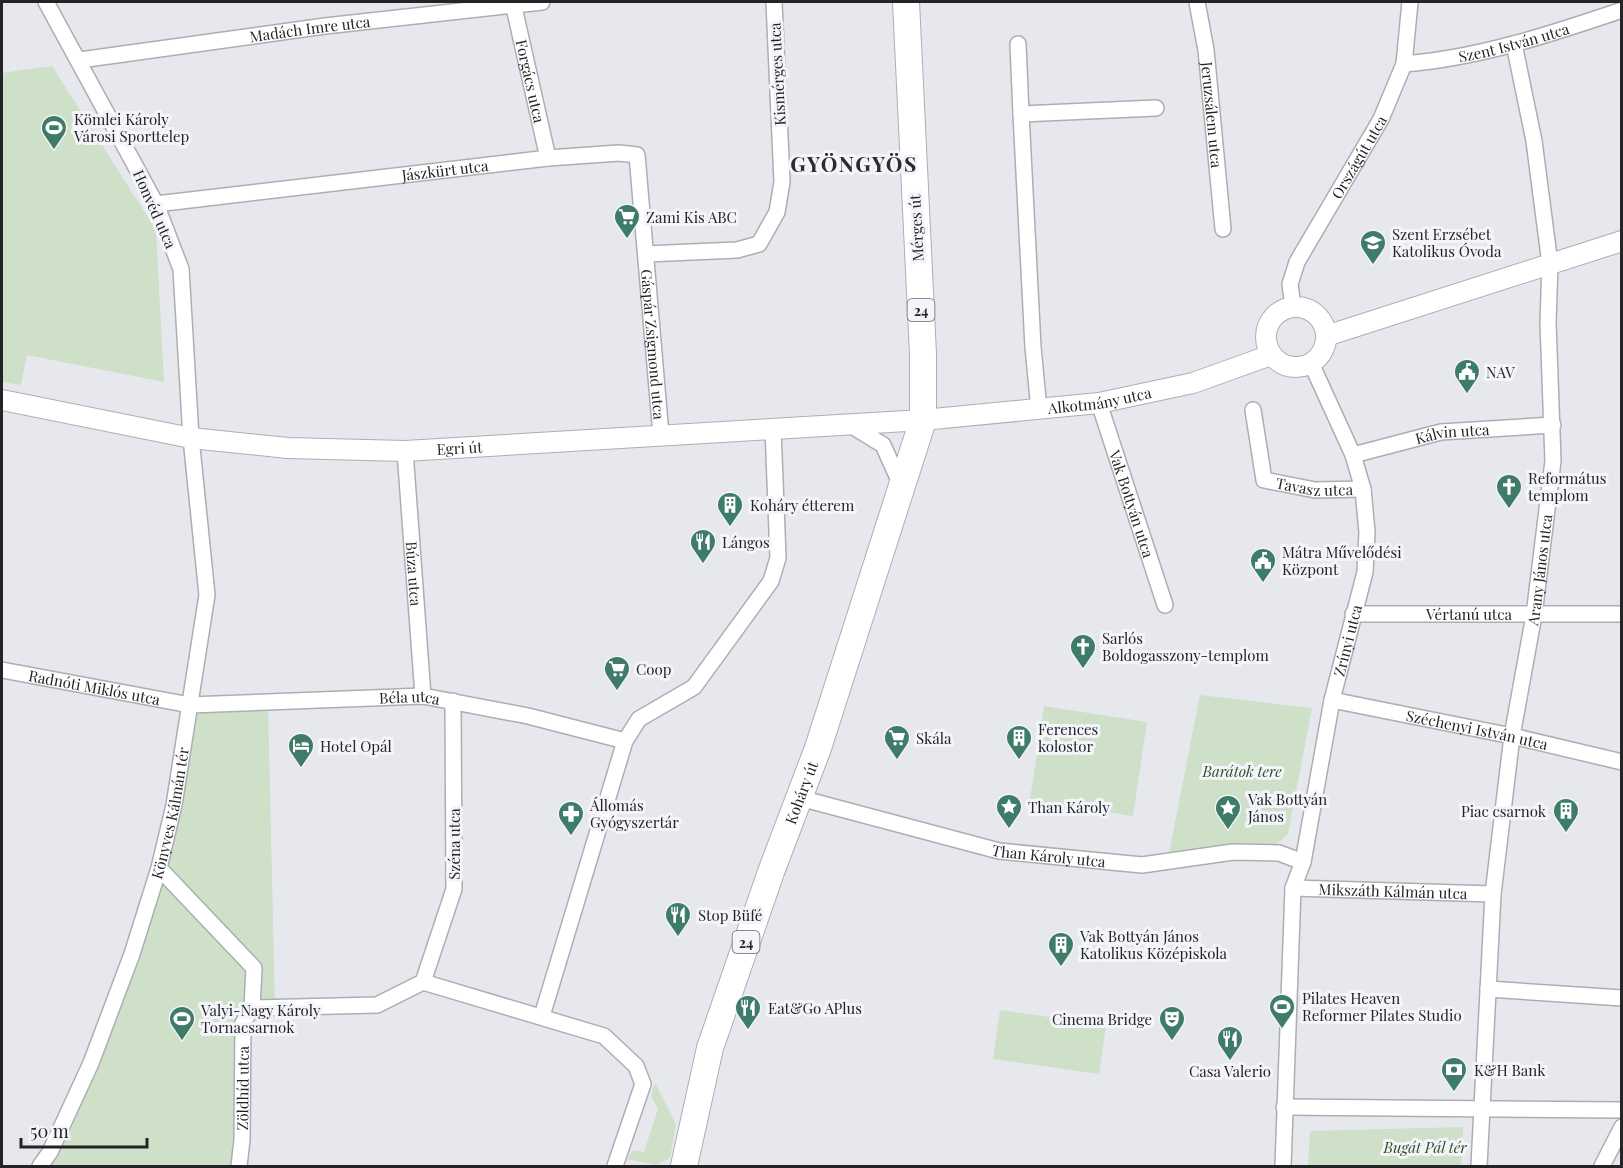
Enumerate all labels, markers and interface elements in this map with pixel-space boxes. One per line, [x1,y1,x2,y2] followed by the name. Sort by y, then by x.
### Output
[248,11,372,46] street label: Madách Imre utca
[1457,18,1572,66] street label: Szent István utca
[764,21,790,126] street label: Kismérges utca
[512,37,550,125] street label: Forgács utca
[1197,60,1227,169] street label: Jeruzsálem utca
[73,109,189,146] place label: Kömlei Károly Városi Sporttelep
[1326,111,1391,202] street label: Országút utca
[39,113,69,151] sports icon: Kömlei Károly Városi Sporttelep
[790,149,918,177] district label: GYÖNGYÖS
[400,155,490,185] street label: Jászkürt utca
[129,166,181,252] street label: Honvéd utca
[904,193,928,262] street label: Mérges út
[612,202,642,240] supermarket icon: Zami Kis ABC
[646,207,737,227] place label: Zami Kis ABC
[1392,224,1502,261] place label: Szent Erzsébet Katolikus Óvoda
[1358,228,1388,266] school or university icon: Szent Erzsébet Katolikus Óvoda
[637,268,670,421] street label: Gáspár Zsigmond utca
[908,299,934,321] road number: 24
[1452,357,1482,395] public building icon: NAV
[1486,362,1515,382] place label: NAV
[1046,382,1154,418] street label: Alkotmány utca
[1413,419,1491,448] street label: Kálvin utca
[436,436,484,459] street label: Egri út
[1105,446,1159,561] street label: Vak Bottyán utca
[1528,468,1606,505] place label: Református templom
[1494,472,1524,510] church icon: Református templom
[1274,473,1354,500] street label: Tavasz utca
[715,490,745,528] building icon: Koháry étterem
[750,495,855,515] place label: Koháry étterem
[1522,513,1556,628] street label: Arany János utca
[688,527,718,565] restaurant icon: Lángos
[722,532,770,552] place label: Lángos
[402,540,426,607] street label: Búza utca
[1282,542,1402,579] place label: Mátra Művelődési Központ
[1248,546,1278,584] public building icon: Mátra Művelődési Központ
[1328,602,1366,679] street label: Zrínyi utca
[1425,604,1512,624] street label: Vértanú utca
[1102,628,1269,665] place label: Sarlós Boldogasszony-templom
[1068,632,1098,670] church icon: Sarlós Boldogasszony-templom
[602,654,632,692] supermarket icon: Coop
[636,659,672,679] place label: Coop
[27,665,162,709] street label: Radnóti Miklós utca
[379,686,442,709] street label: Béla utca
[1404,705,1550,754] street label: Széchenyi István utca
[1038,719,1098,756] place label: Ferences kolostor
[882,723,912,761] supermarket icon: Skála
[1004,723,1034,761] building icon: Ferences kolostor
[916,728,952,748] place label: Skála
[286,731,316,769] hotel icon: Hotel Opál
[320,736,392,756] place label: Hotel Opál
[146,745,193,881] street label: Könyves Kálmán tér
[780,758,822,827] street label: Koháry út
[1201,761,1282,781] park label: Barátok tere
[1247,789,1327,826] place label: Vak Bottyán János
[994,792,1024,830] place icon: Than Károly
[1213,793,1243,831] place icon: Vak Bottyán János
[589,795,679,832] place label: Állomás Gyógyszertár
[1551,796,1581,834] building icon: Piac csarnok
[1028,797,1110,817] place label: Than Károly
[556,799,586,837] pharmacy icon: Állomás Gyógyszertár
[1461,801,1547,821] place label: Piac csarnok
[444,808,464,880] street label: Széna utca
[990,840,1107,871] street label: Than Károly utca
[1318,879,1468,903] street label: Mikszáth Kálmán utca
[663,900,693,938] restaurant icon: Stop Büfé
[698,905,762,925] place label: Stop Büfé
[1079,926,1228,963] place label: Vak Bottyán János Katolikus Középiskola
[1046,930,1076,968] building icon: Vak Bottyán János Katolikus Középiskola
[732,931,760,953] road number: 24
[1302,988,1462,1025] place label: Pilates Heaven Reformer Pilates Studio
[1267,992,1297,1030] sports icon: Pilates Heaven Reformer Pilates Studio
[733,993,763,1031] restaurant icon: Eat&Go APlus
[768,998,862,1018] place label: Eat&Go APlus
[200,1000,321,1037] place label: Valyi-Nagy Károly Tornacsarnok
[167,1004,197,1042] sports icon: Valyi-Nagy Károly Tornacsarnok
[1157,1004,1187,1042] theatre icon: Cinema Bridge
[1052,1009,1152,1029] place label: Cinema Bridge
[1215,1024,1245,1062] restaurant icon: Casa Valerio
[232,1045,253,1130] street label: Zöldhíd utca
[1439,1055,1469,1093] bank icon: K&H Bank
[1474,1060,1546,1080] place label: K&H Bank
[1189,1061,1271,1081] place label: Casa Valerio
[21,1111,147,1149] scale bar
[30,1119,69,1143] text: 50 m
[1382,1137,1467,1157] park label: Bugát Pál tér

